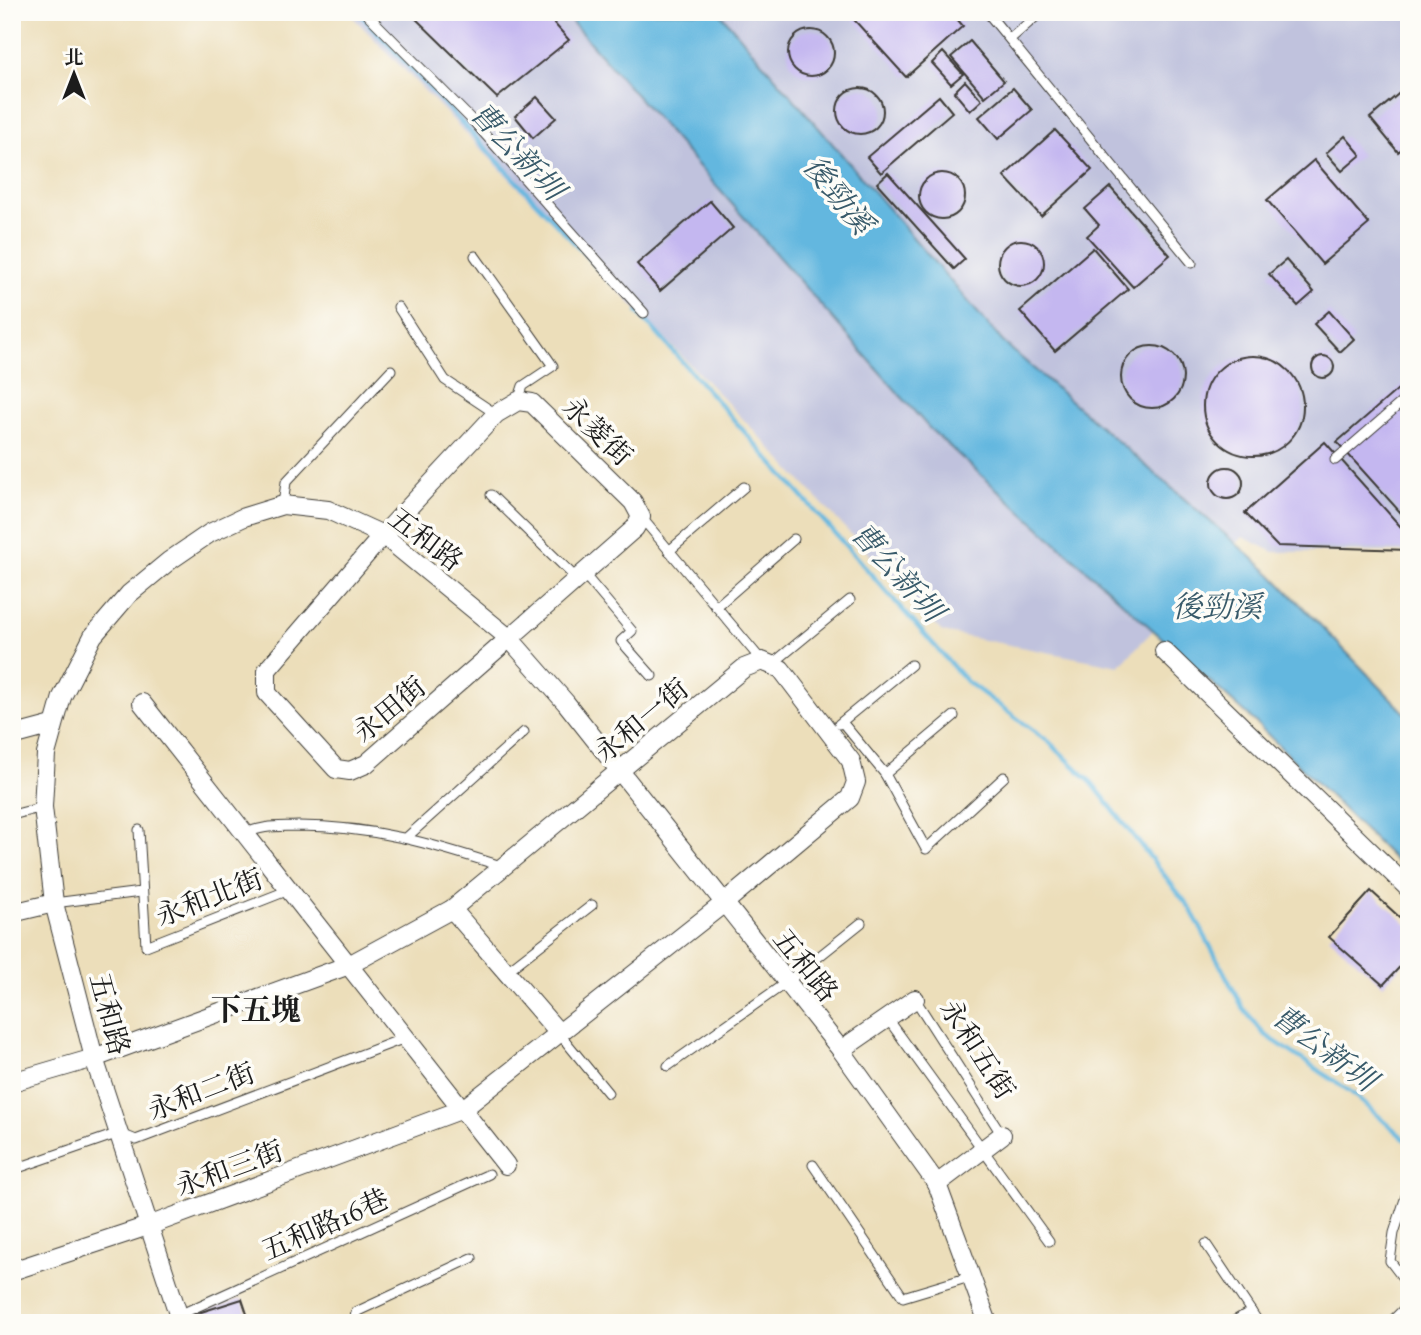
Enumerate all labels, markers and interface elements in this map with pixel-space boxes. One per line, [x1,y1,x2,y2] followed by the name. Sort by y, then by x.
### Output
[38,38,108,108] north arrow
[64,46,84,73] text: 北
[459,94,575,215] water label: 曹公新圳
[791,148,883,247] water label: 後勁溪
[552,390,640,477] street label: 永菱街
[379,500,470,583] street label: 五和路
[839,515,955,636] water label: 曹公新圳
[1172,588,1265,631] water label: 後勁溪
[346,669,436,754] street label: 永田街
[587,671,699,774] street label: 永和一街
[151,861,270,939] street label: 永和北街
[762,922,846,1012] street label: 五和路
[77,969,137,1061] street label: 五和路
[211,991,301,1034] district label: 下五塊
[928,993,1023,1108] street label: 永和五街
[1262,997,1387,1106] water label: 曹公新圳
[143,1055,262,1133] street label: 永和二街
[171,1133,289,1209] street label: 永和三街
[256,1181,396,1273] street label: 五和路16巷

